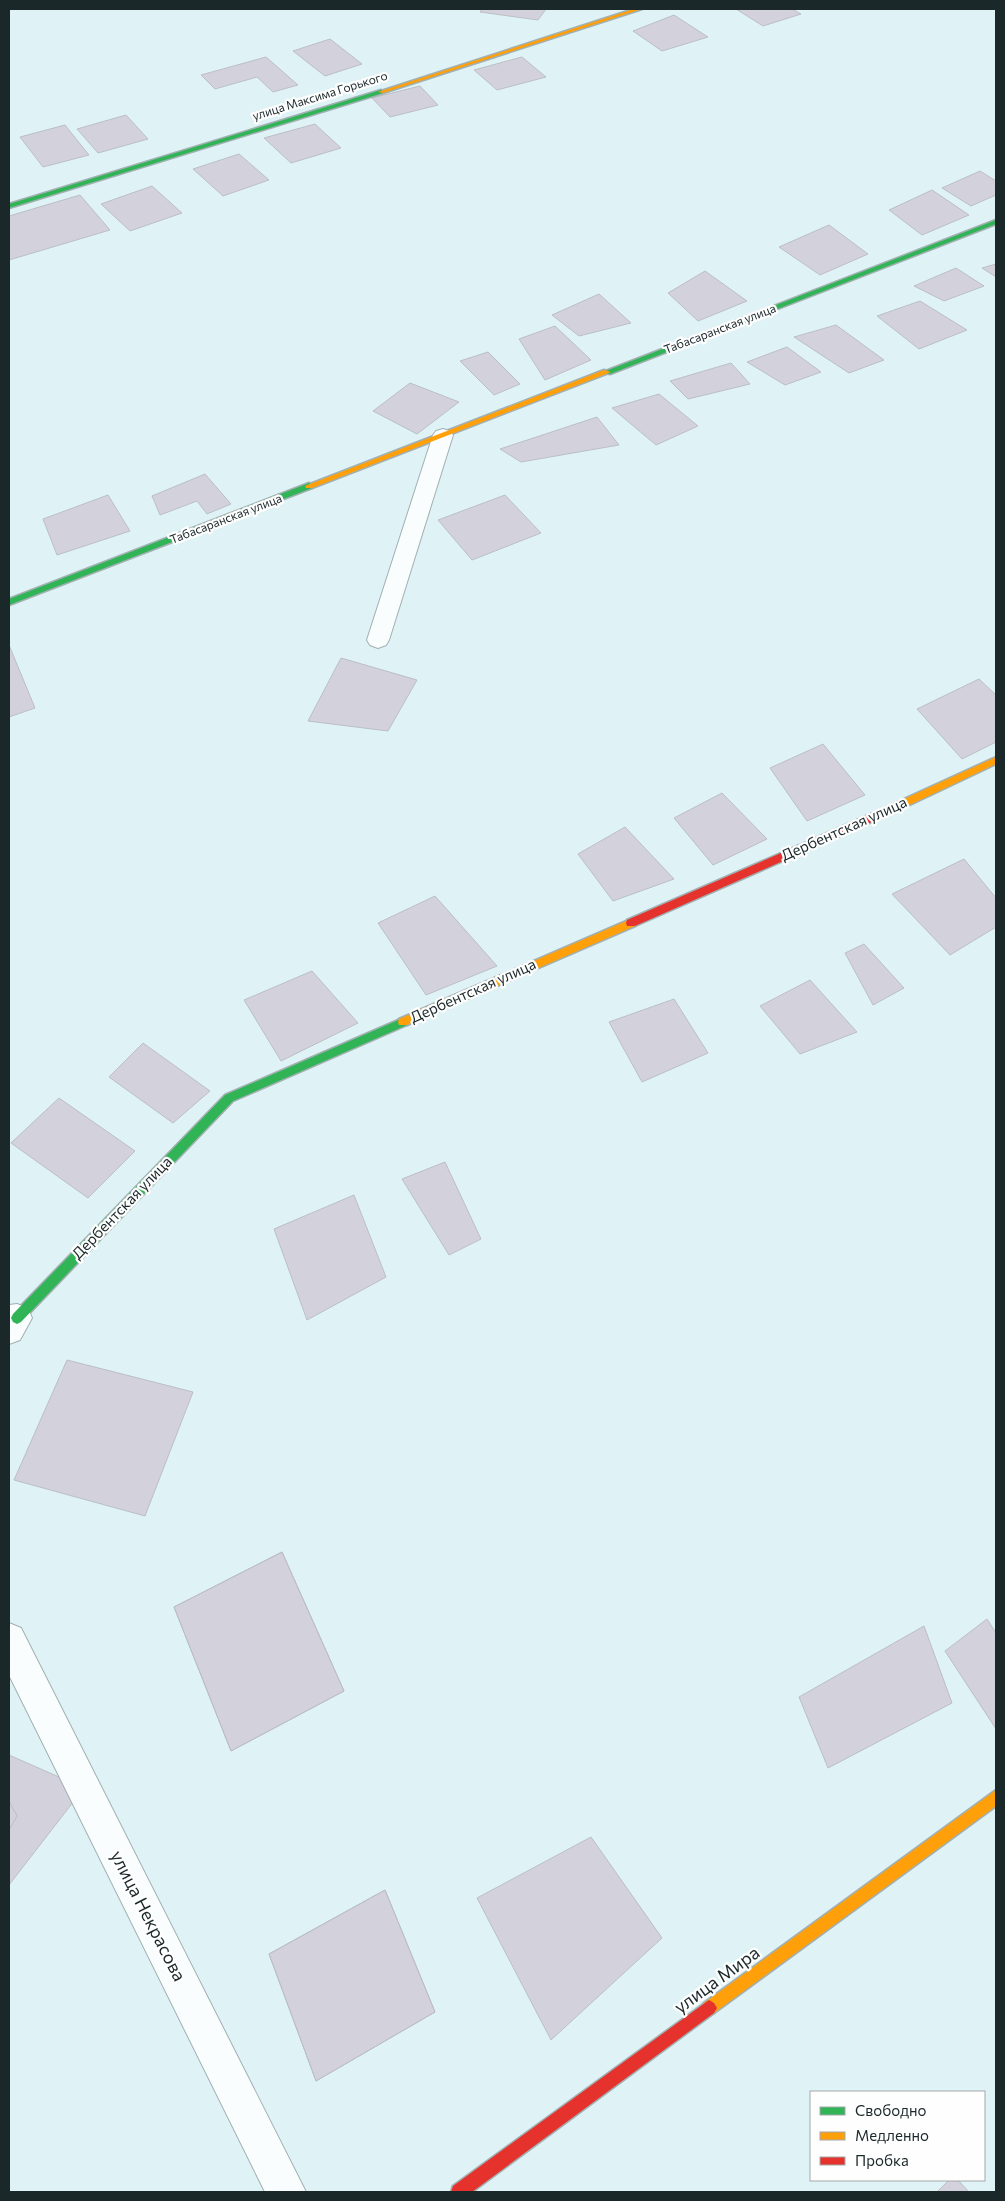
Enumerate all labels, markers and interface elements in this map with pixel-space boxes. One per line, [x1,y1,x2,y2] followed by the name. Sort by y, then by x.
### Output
[250,68,389,122] street label: улица Максима Горького
[662,300,778,356] street label: Табасаранская улица
[168,490,284,546] street label: Табасаранская улица
[778,792,909,864] street label: Дербентская улица
[407,954,538,1026] street label: Дербентская улица
[68,1152,175,1262] street label: Дербентская улица
[106,1847,191,1985] street label: улица Некрасова
[669,1941,763,2018] street label: улица Мира
[810,2091,985,2181] legend
[855,2101,926,2119] text: Свободно
[855,2126,929,2144] text: Медленно
[855,2151,909,2169] text: Пробка

